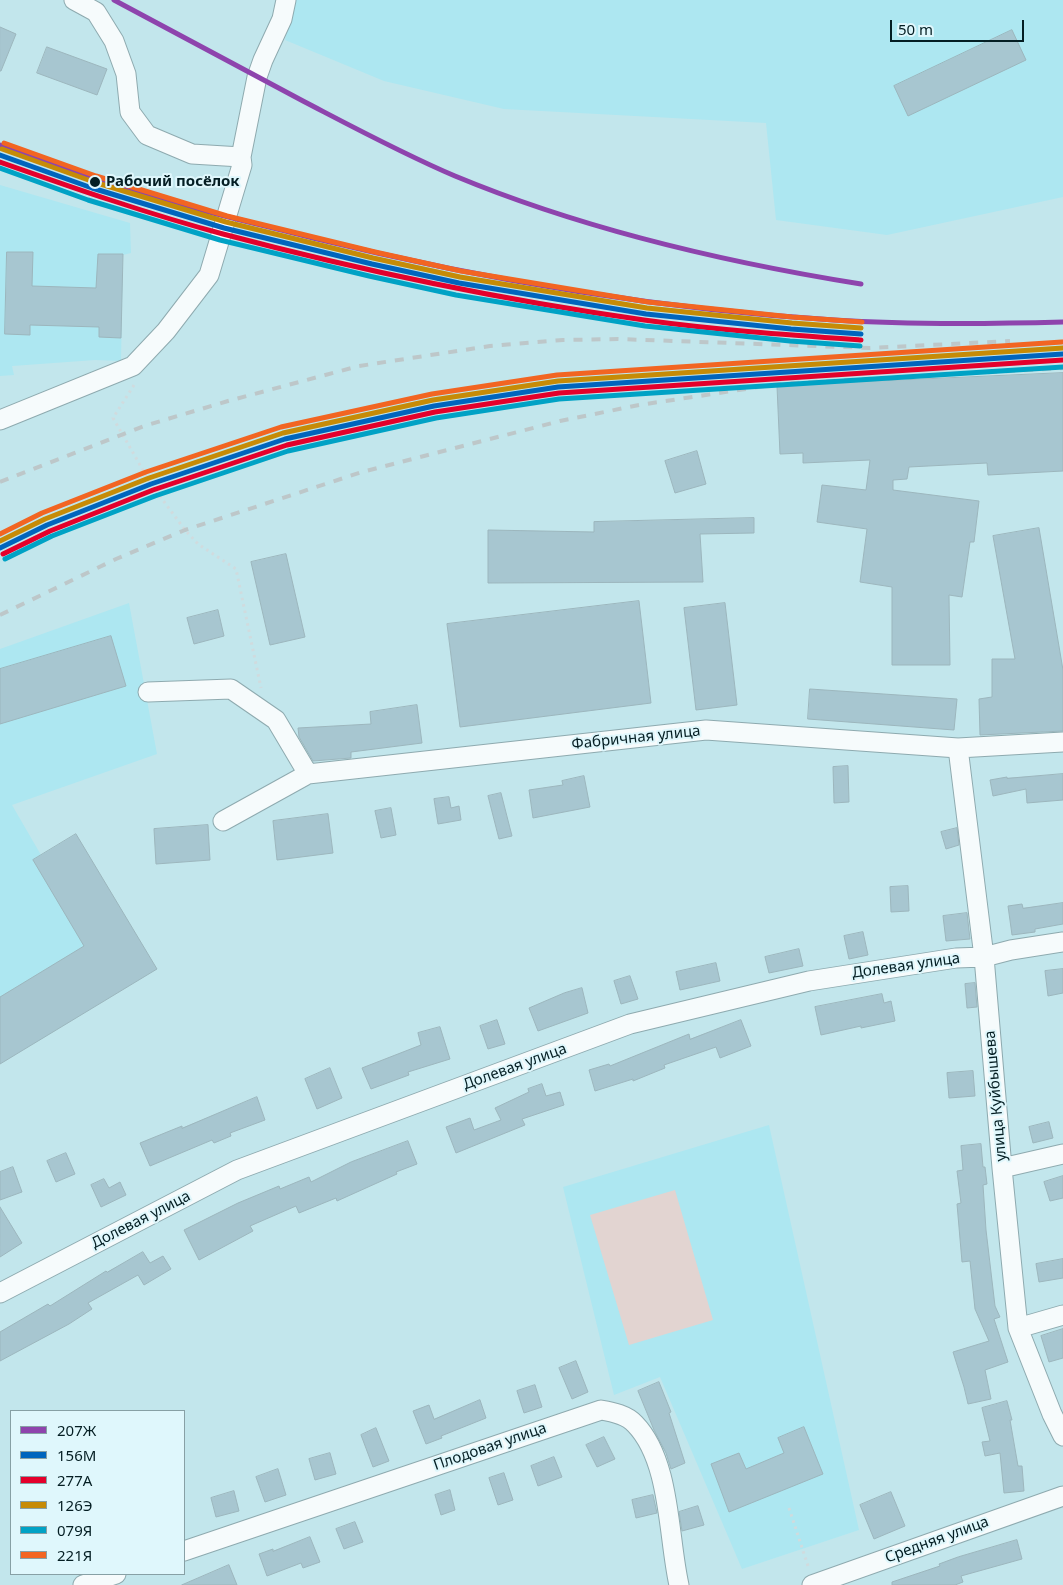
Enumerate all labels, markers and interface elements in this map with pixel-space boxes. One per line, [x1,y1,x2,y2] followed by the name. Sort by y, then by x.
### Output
[893,10,1027,42] scale bar
[898,19,933,39] text: 50 m
[106,173,240,191] place label: Рабочий посёлок
[88,175,102,189] marker: Рабочий посёлок
[571,722,701,754] street label: Фабричная улица
[851,950,961,982] street label: Долевая улица
[981,1030,1011,1162] street label: улица Куйбышева
[461,1040,569,1094] street label: Долевая улица
[88,1187,194,1253] street label: Долевая улица
[10,1410,185,1575] legend
[431,1419,549,1475] street label: Плодовая улица
[57,1420,96,1440] text: 207Ж
[57,1445,96,1465] text: 156М
[57,1470,92,1490] text: 277А
[57,1495,92,1515] text: 126Э
[883,1513,991,1567] street label: Средняя улица
[57,1520,92,1540] text: 079Я
[57,1545,92,1565] text: 221Я

